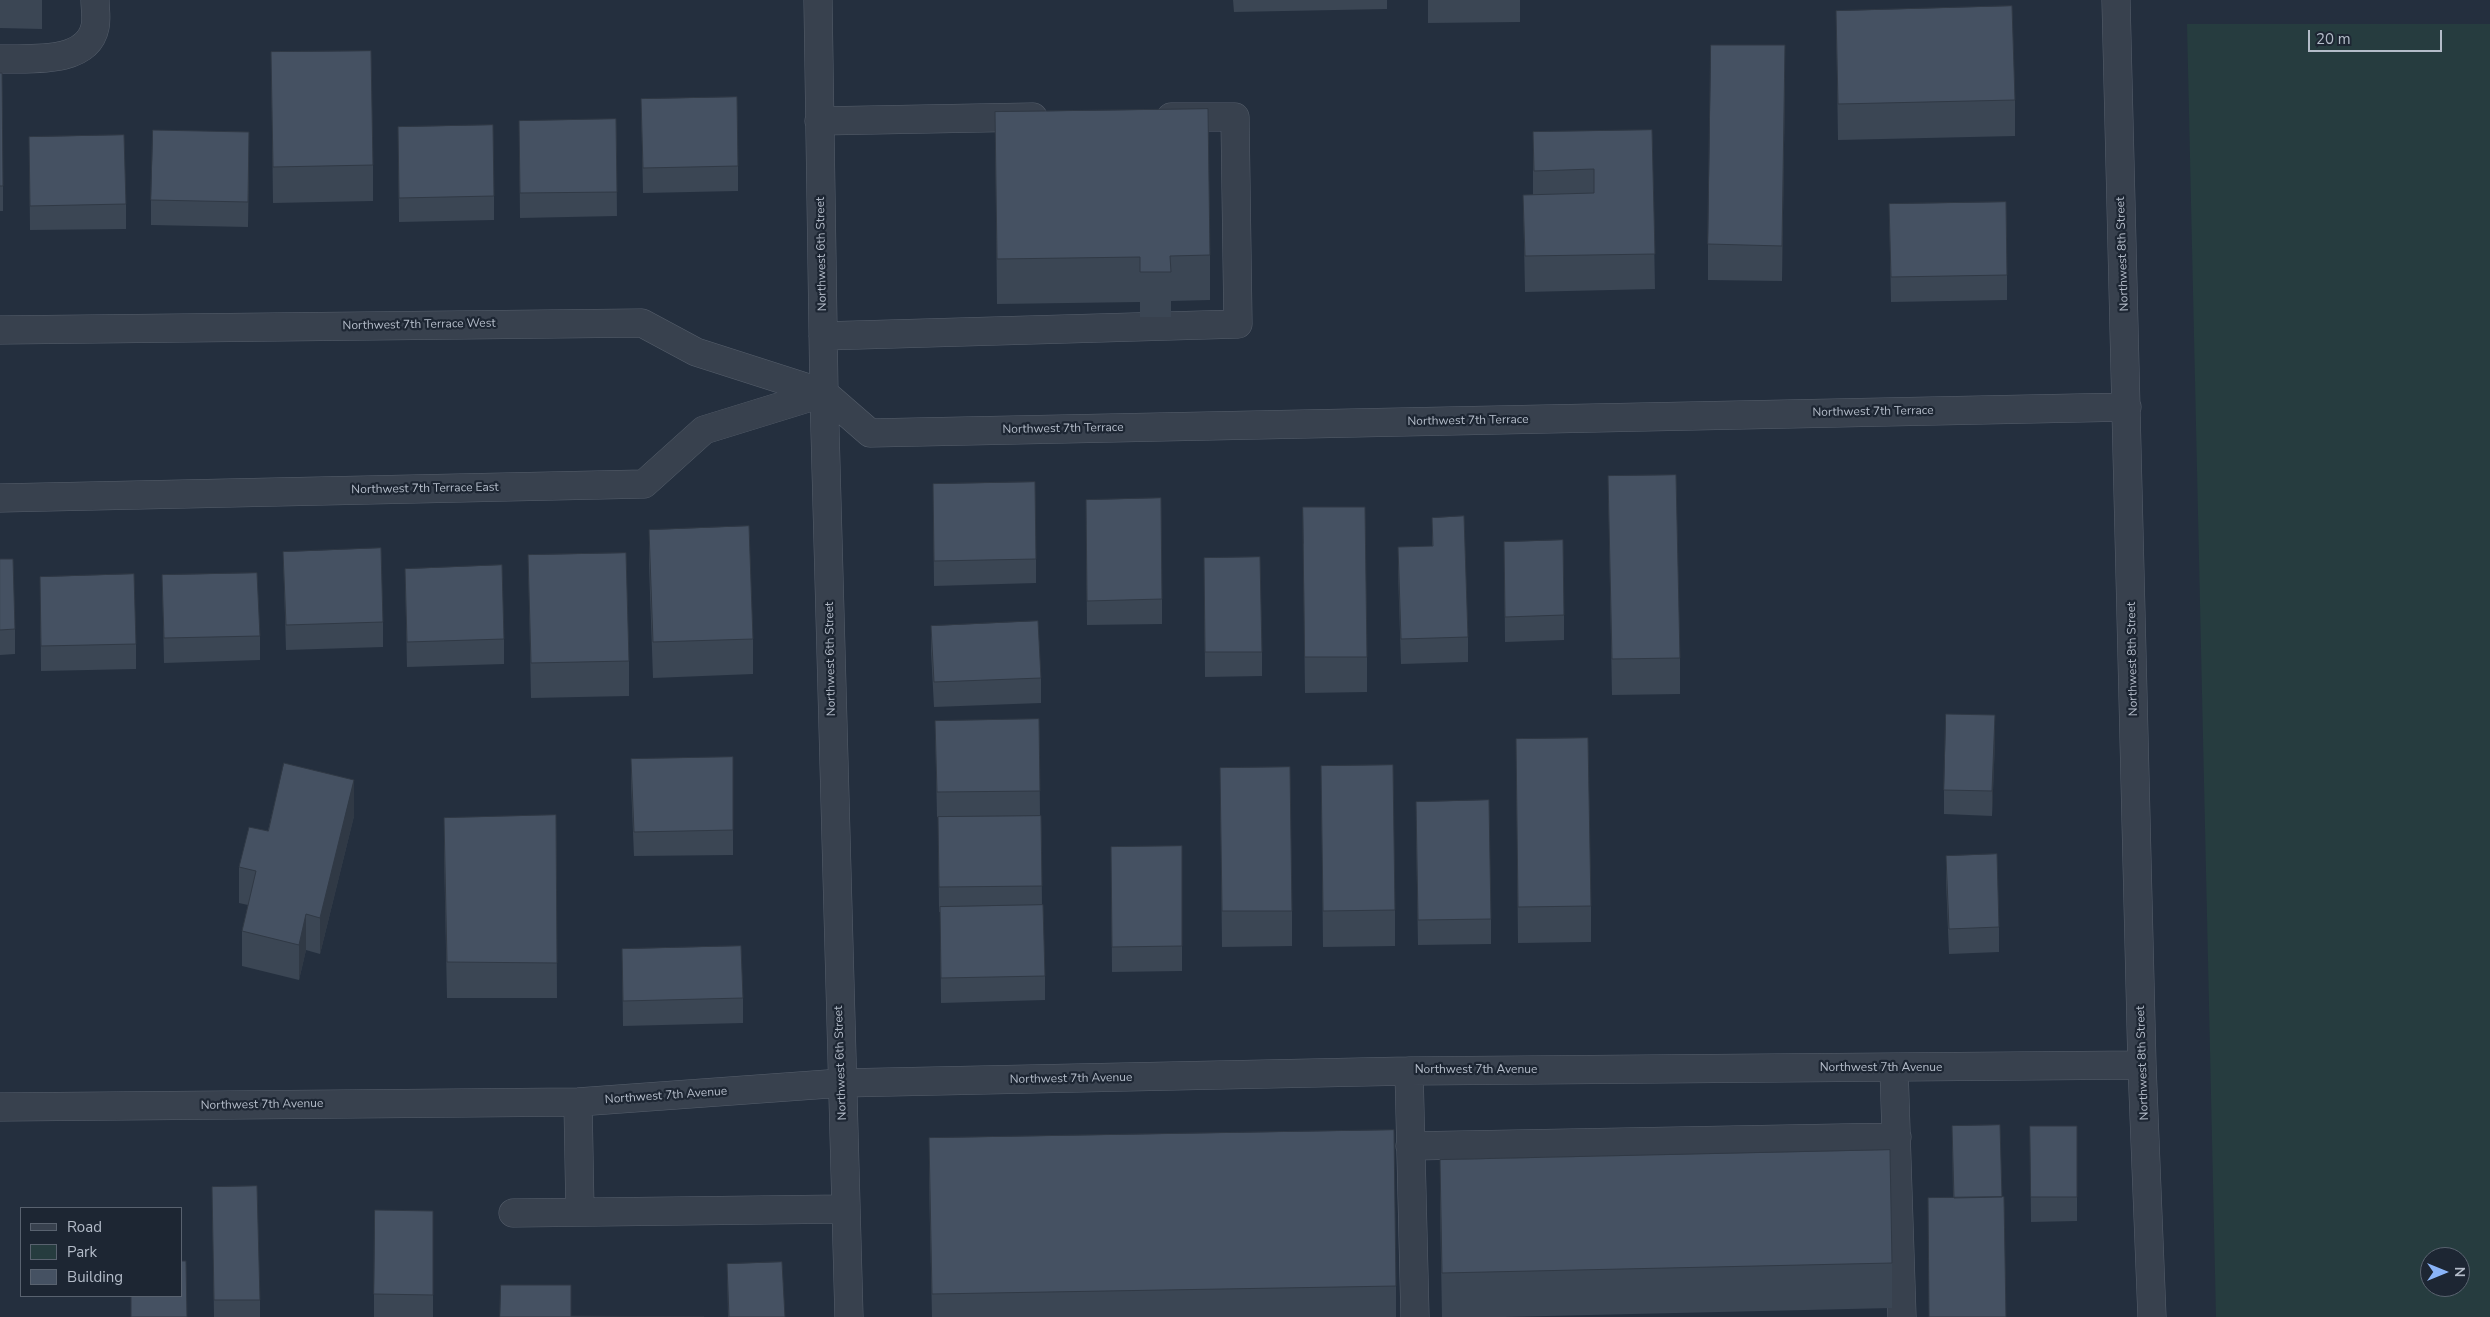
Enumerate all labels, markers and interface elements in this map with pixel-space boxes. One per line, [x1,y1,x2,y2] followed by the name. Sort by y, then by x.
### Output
[2310,20,2444,52] scale bar
[2316,29,2351,49] text: 20 m
[814,197,830,311] street label: Northwest 6th Street
[2114,197,2132,311] street label: Northwest 8th Street
[342,316,496,334] street label: Northwest 7th Terrace West
[1812,404,1934,420] street label: Northwest 7th Terrace
[1407,413,1529,429] street label: Northwest 7th Terrace
[1002,421,1124,437] street label: Northwest 7th Terrace
[351,481,499,497] street label: Northwest 7th Terrace East
[823,602,839,716] street label: Northwest 6th Street
[2125,602,2141,716] street label: Northwest 8th Street
[832,1006,850,1120] street label: Northwest 6th Street
[2134,1006,2152,1120] street label: Northwest 8th Street
[1820,1061,1942,1075] street label: Northwest 7th Avenue
[1415,1063,1537,1077] street label: Northwest 7th Avenue
[1010,1071,1132,1087] street label: Northwest 7th Avenue
[604,1085,728,1107] street label: Northwest 7th Avenue
[201,1097,323,1113] street label: Northwest 7th Avenue
[20,1207,182,1297] legend
[67,1217,102,1237] text: Road
[67,1242,97,1262] text: Park
[2420,1247,2470,1297] north arrow
[67,1267,123,1287] text: Building
[2450,1267,2469,1277] text: N

